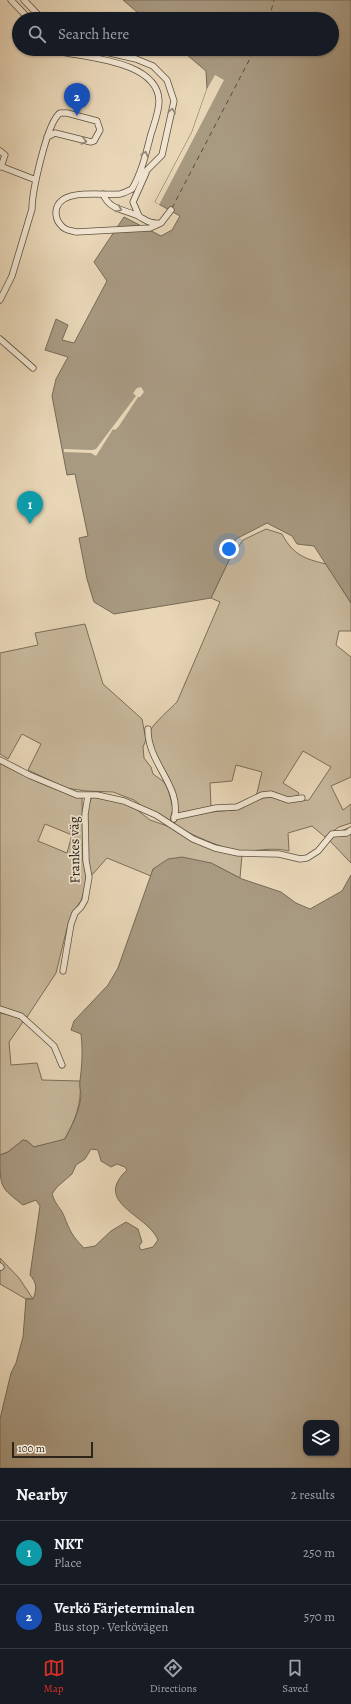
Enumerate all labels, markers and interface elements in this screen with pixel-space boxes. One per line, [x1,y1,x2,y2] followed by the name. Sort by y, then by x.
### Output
[12,12,339,56] search box
[26,23,48,45] icon: search
[58,24,129,44] text: Search here
[64,83,90,116] pin: 2
[167,108,176,114] one-way arrow
[81,136,87,144] one-way arrow
[140,151,149,158] one-way arrow
[114,204,122,212] one-way arrow
[17,491,43,524] pin: 1
[219,539,239,559] your location
[64,816,85,884] street label: Frankes väg
[303,1420,339,1456] map controls
[303,1420,339,1456] button: layers
[12,1440,93,1459] scale bar
[18,1441,45,1456] text: 100 m
[16,1483,67,1506] text: Nearby
[291,1486,335,1503] text: 2 results
[54,1534,83,1554] text: NKT
[27,1544,31,1561] text: 1
[303,1544,335,1561] text: 250 m
[54,1554,82,1571] text: Place
[54,1598,195,1618] text: Verkö Färjeterminalen
[26,1608,32,1625] text: 2
[304,1608,335,1625] text: 570 m
[54,1618,169,1635] text: Bus stop · Verkövägen
[43,1657,65,1696] tab: Map
[150,1657,197,1696] tab: Directions
[282,1657,308,1696] tab: Saved

